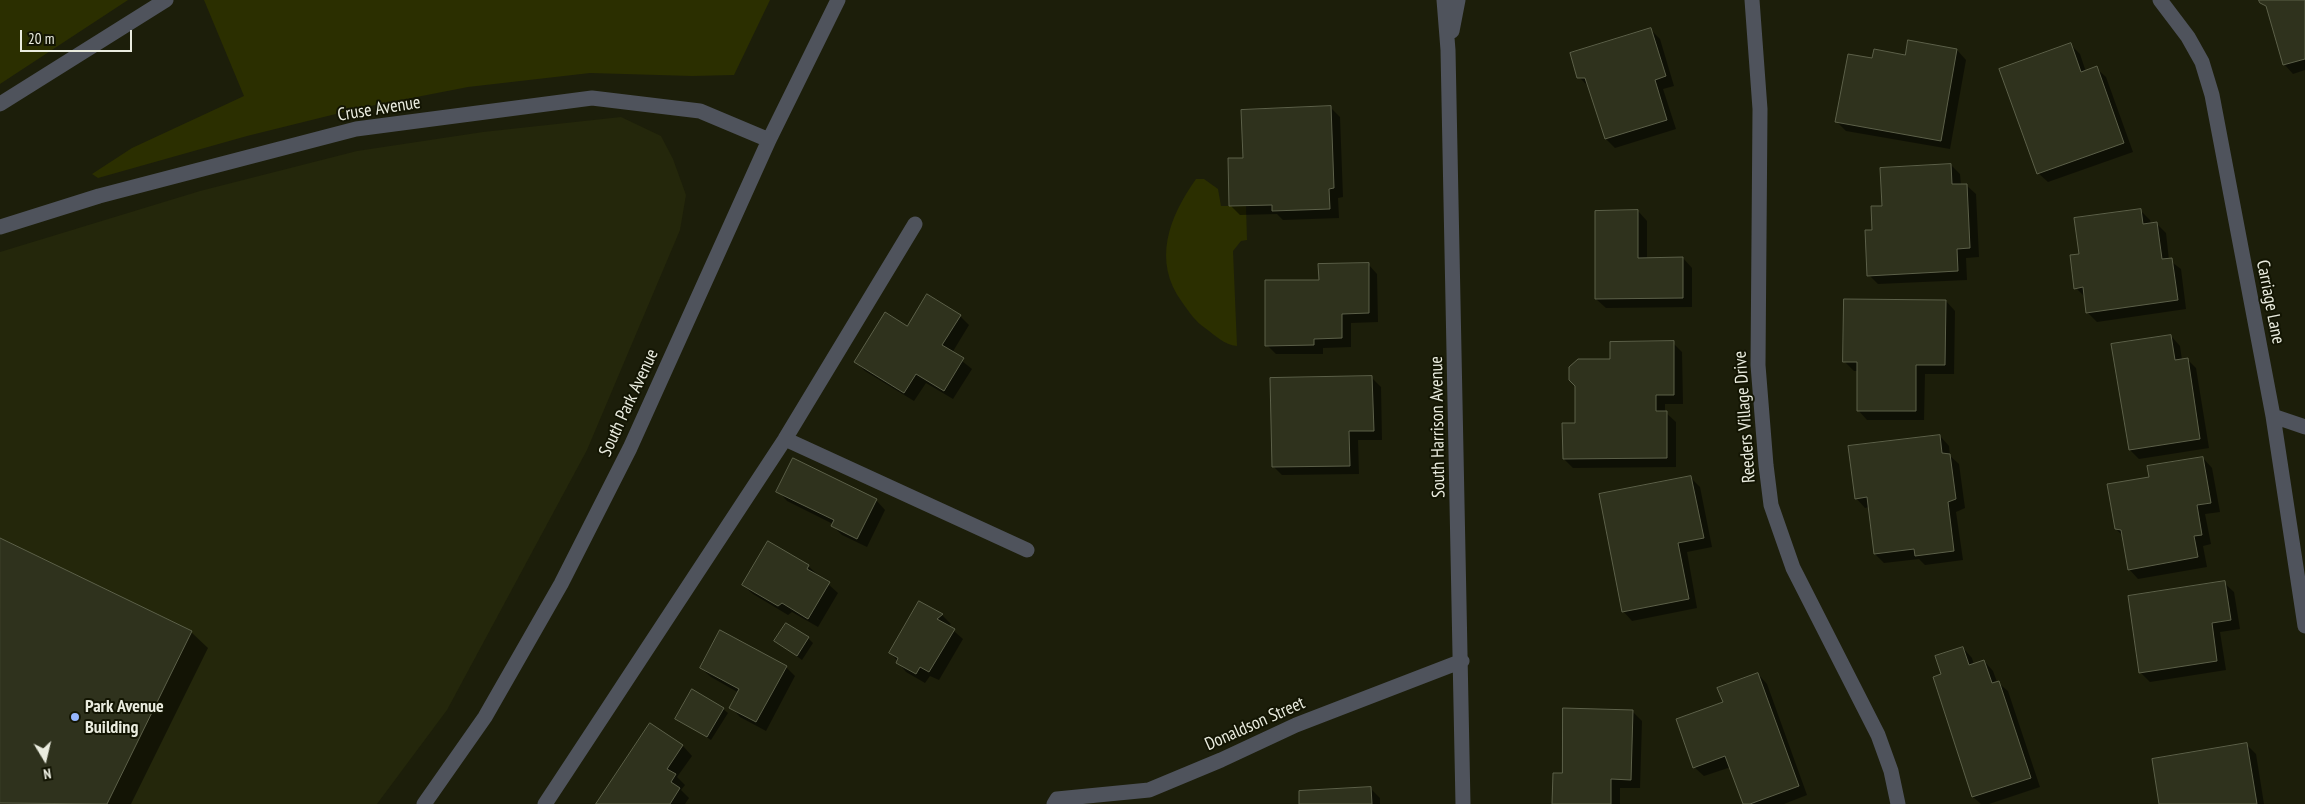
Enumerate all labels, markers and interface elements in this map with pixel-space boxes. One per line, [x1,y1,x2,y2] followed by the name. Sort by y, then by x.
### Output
[22,20,135,52] scale bar
[28,29,54,48] text: 20 m
[336,92,422,126] street label: Cruse Avenue
[2251,258,2289,346] street label: Carriage Lane
[595,346,663,460] street label: South Park Avenue
[1730,350,1760,484] street label: Reeders Village Drive
[1426,356,1450,498] street label: South Harrison Avenue
[1202,692,1308,756] street label: Donaldson Street
[85,696,164,739] place label: Park Avenue Building
[69,711,81,723] marker: Park Avenue Building
[20,734,70,784] north arrow
[42,764,52,783] text: N

